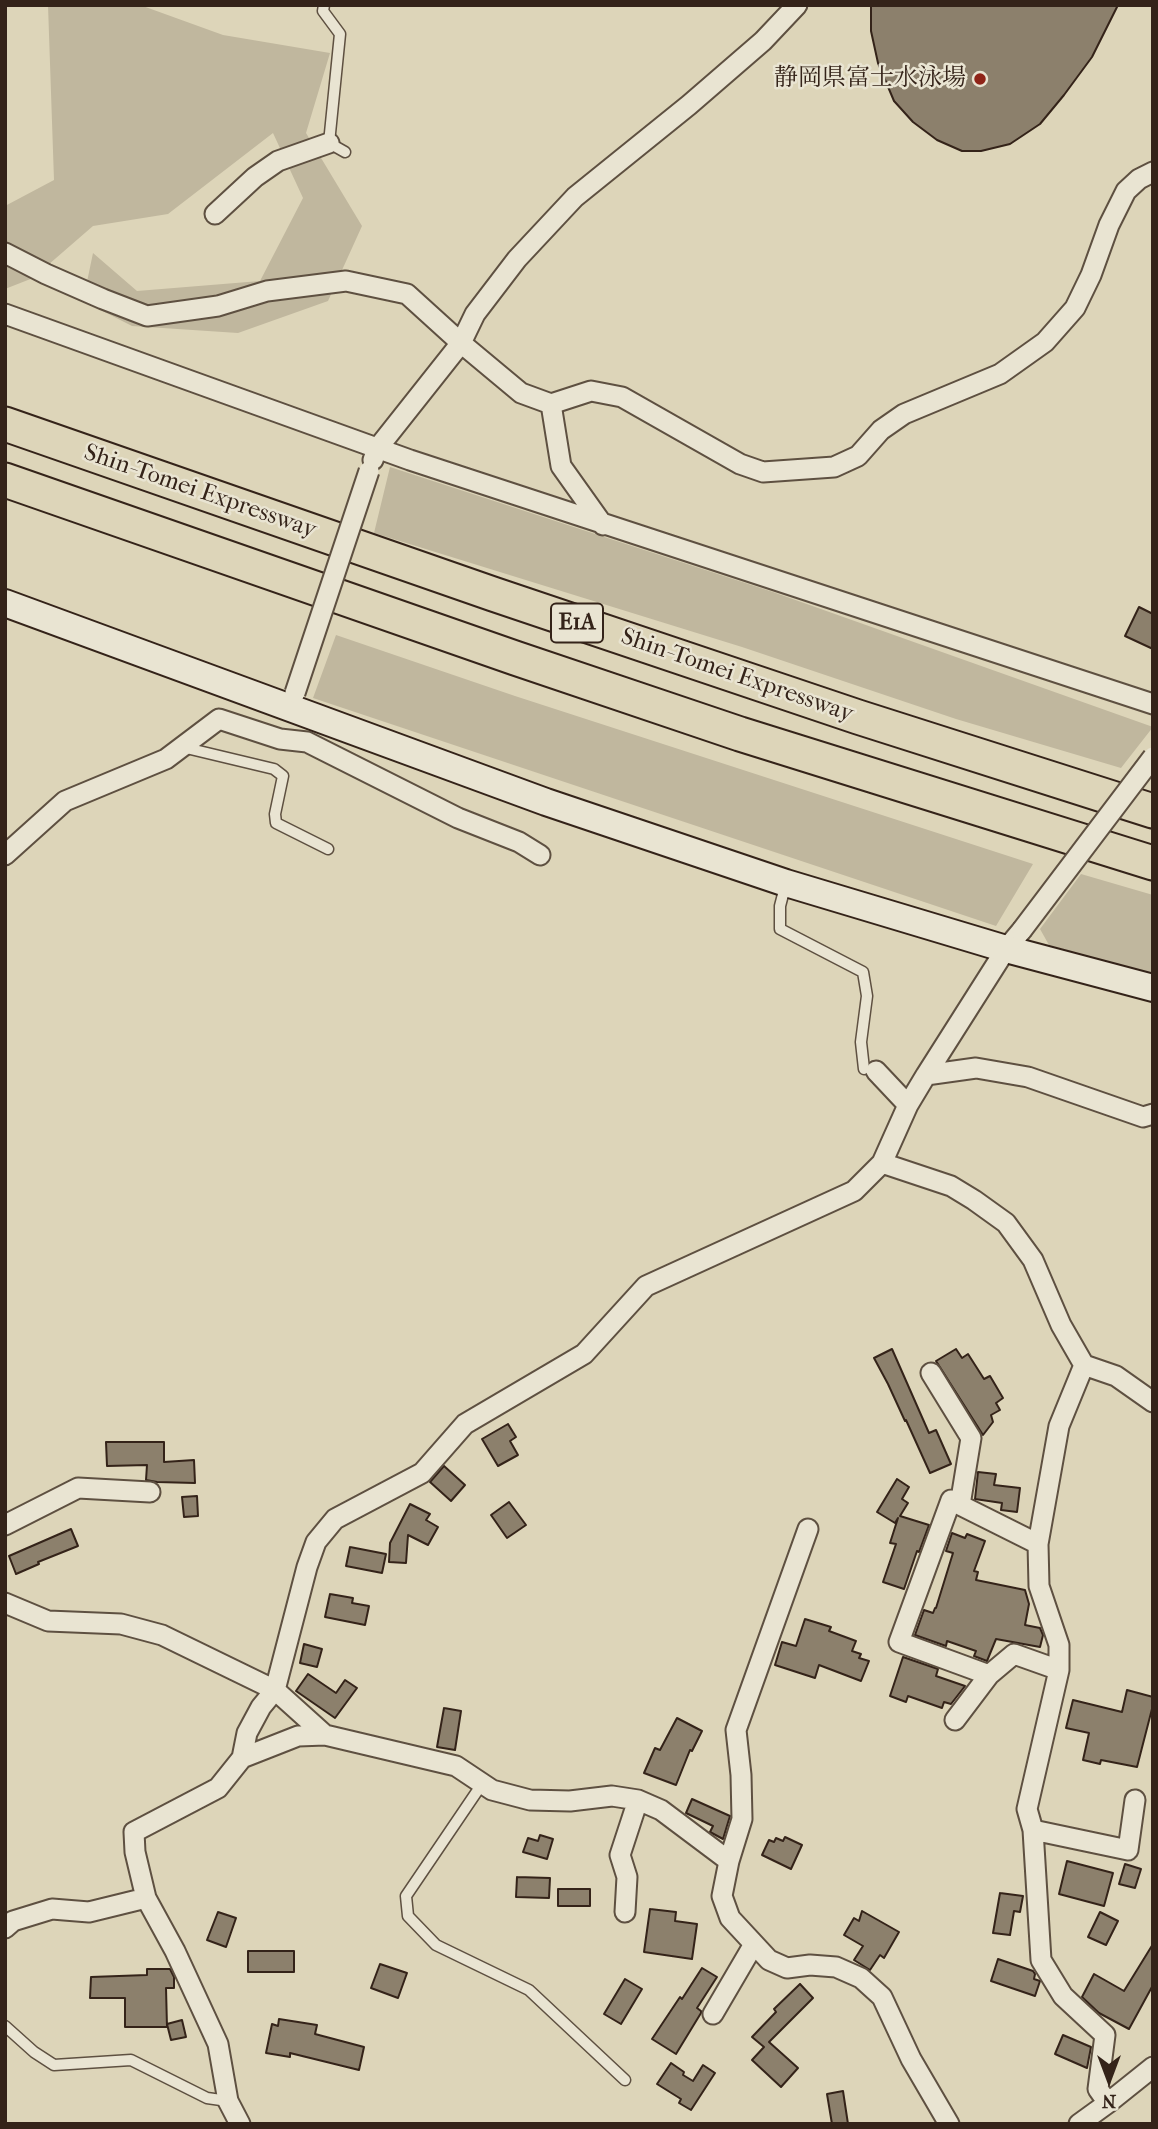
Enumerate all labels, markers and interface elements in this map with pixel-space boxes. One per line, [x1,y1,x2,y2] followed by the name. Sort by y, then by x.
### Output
[774,65,966,93] place label: 静岡県富士水泳場
[972,71,988,87] marker: 静岡県富士水泳場
[80,439,320,545] street label: Shin-Tomei Expressway
[551,604,603,642] road number: E1A
[617,623,857,729] street label: Shin-Tomei Expressway
[1074,2045,1144,2115] north arrow
[1102,2090,1116,2112] text: N

